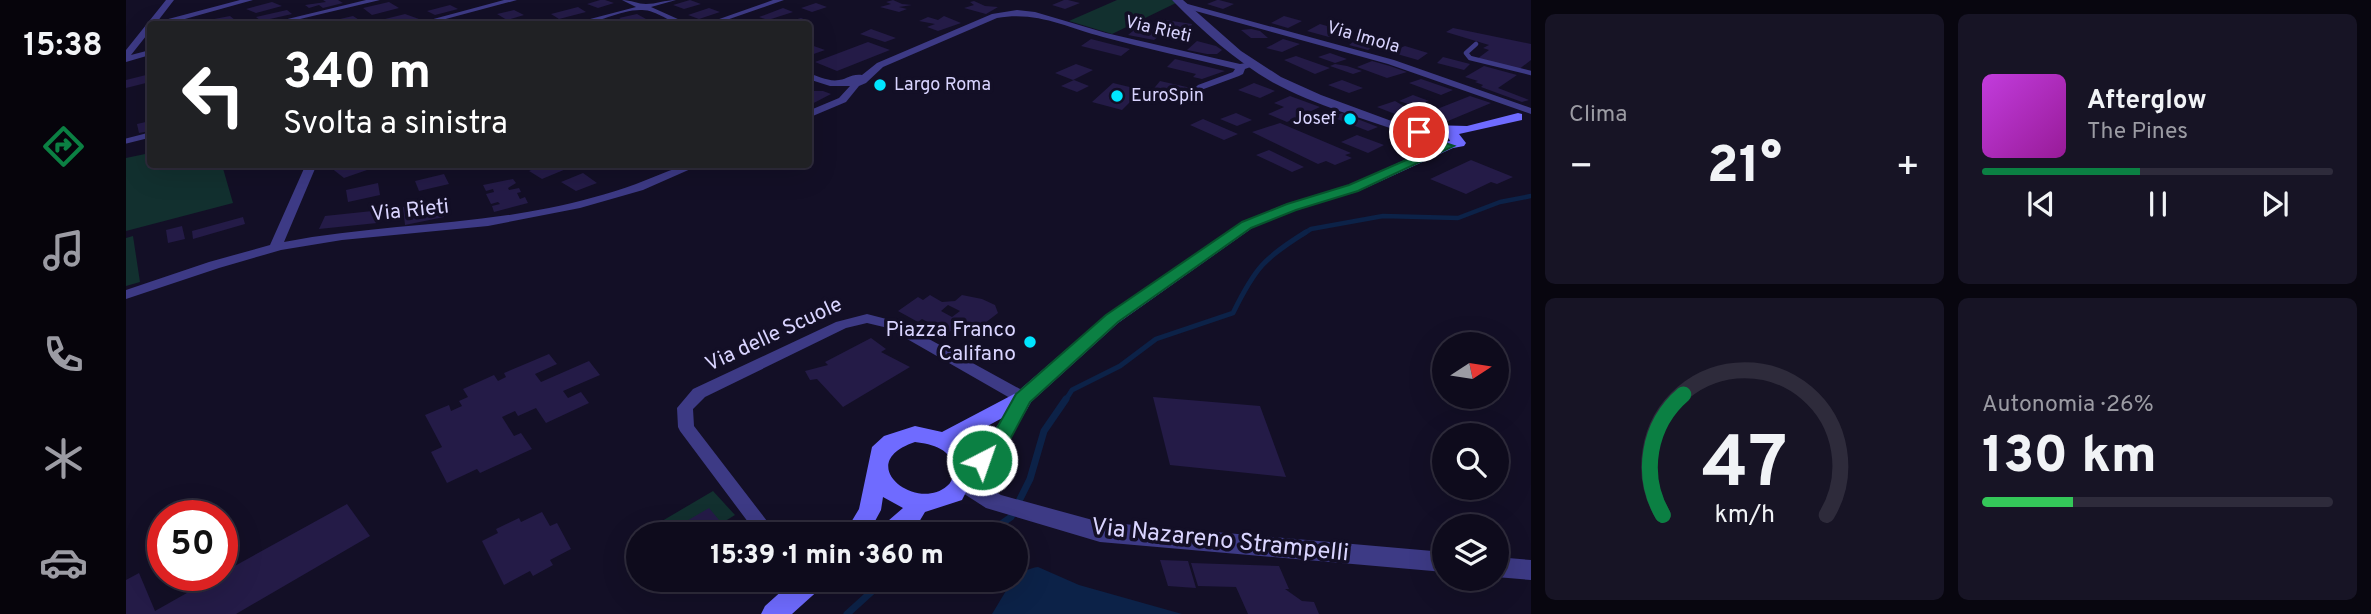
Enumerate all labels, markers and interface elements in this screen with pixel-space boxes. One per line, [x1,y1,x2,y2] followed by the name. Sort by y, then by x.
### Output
[1123,11,1193,49] street label: Via Rieti
[1324,17,1402,59] street label: Via Imola
[23,27,103,67] text: 15:38
[283,44,431,106] text: 340 m
[168,49,259,140] icon: left
[894,74,991,97] place label: Largo Roma
[872,77,888,93] marker: Largo Roma
[1131,85,1204,108] place label: EuroSpin
[2087,85,2207,118] text: Afterglow
[1109,88,1125,104] marker: EuroSpin
[1569,101,1627,130] text: Clima
[1389,102,1449,162] pin
[283,105,508,145] text: Svolta a sinistra
[1293,108,1336,131] place label: Josef
[1342,111,1358,127] marker: Josef
[1400,113,1438,151] icon: arrive
[2087,118,2188,147] text: The Pines
[39,122,88,171] icon: directions
[1707,135,1782,201] text: 21°
[1569,144,1594,193] text: −
[1895,144,1920,193] text: +
[2022,185,2060,223] icon: previous
[2139,185,2177,223] icon: pause
[2256,185,2294,223] icon: next
[370,193,450,229] street label: Via Rieti
[39,226,88,275] icon: music
[701,291,847,379] street label: Via delle Scuole
[885,317,1016,368] place label: Piazza Franco Califano
[39,330,88,379] icon: phone
[1432,332,1508,410] north arrow
[1432,332,1509,591] map controls
[1022,334,1038,350] marker: Piazza Franco Califano
[1982,391,2154,420] text: Autonomia · 26%
[1702,421,1787,513] text: 47
[945,423,1019,497] position arrow
[1432,423,1509,500] button: search
[1982,425,2157,491] text: 130 km
[39,434,88,483] icon: climate
[147,500,238,591] speed limit sign: 50
[1714,500,1775,532] text: km/h
[1090,513,1350,569] street label: Via Nazareno Strampelli
[1432,514,1509,591] button: layers
[39,538,88,587] icon: car
[710,540,944,573] text: 15:39 · 1 min · 360 m

